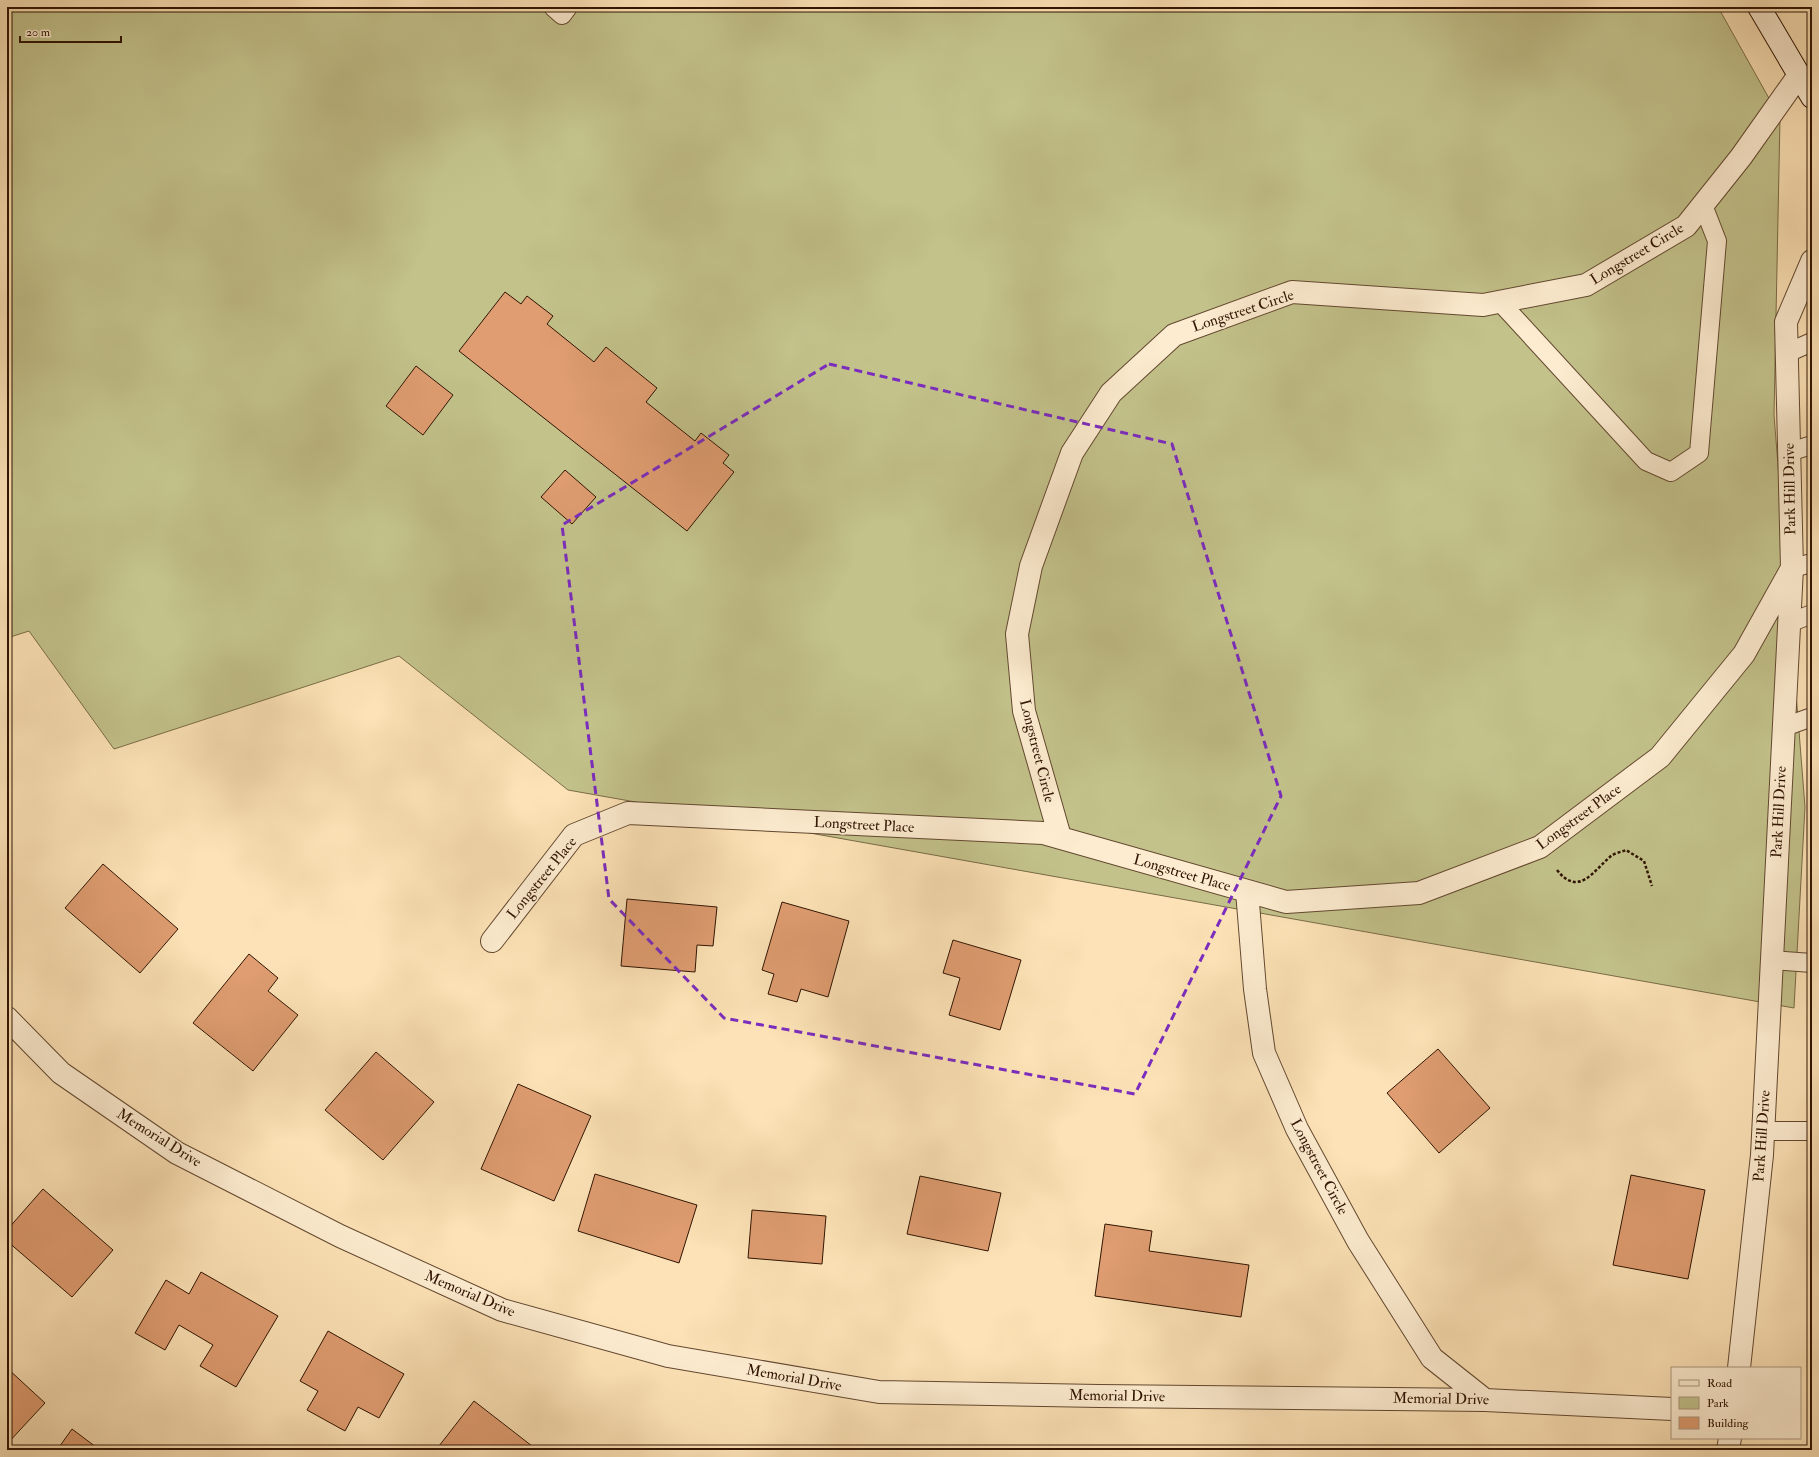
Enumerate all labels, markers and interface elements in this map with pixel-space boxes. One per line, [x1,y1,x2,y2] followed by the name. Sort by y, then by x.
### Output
[20,18,121,44] scale bar
[26,25,51,40] text: 20 m
[1587,219,1687,289] street label: Longstreet Circle
[1190,286,1296,336] street label: Longstreet Circle
[1780,443,1800,535] street label: Park Hill Drive
[1015,697,1059,805] street label: Longstreet Circle
[1767,766,1791,858] street label: Park Hill Drive
[1533,780,1625,854] street label: Longstreet Place
[813,813,915,837] street label: Longstreet Place
[503,833,581,923] street label: Longstreet Place
[1131,850,1233,896] street label: Longstreet Place
[1749,1089,1775,1183] street label: Park Hill Drive
[113,1104,205,1172] street label: Memorial Drive
[1286,1116,1352,1218] street label: Longstreet Circle
[422,1266,518,1322] street label: Memorial Drive
[745,1360,843,1396] street label: Memorial Drive
[1671,1367,1801,1439] legend
[1707,1376,1732,1391] text: Road
[1069,1386,1165,1406] street label: Memorial Drive
[1393,1389,1489,1409] street label: Memorial Drive
[1707,1396,1729,1411] text: Park
[1707,1416,1750,1431] text: Building

